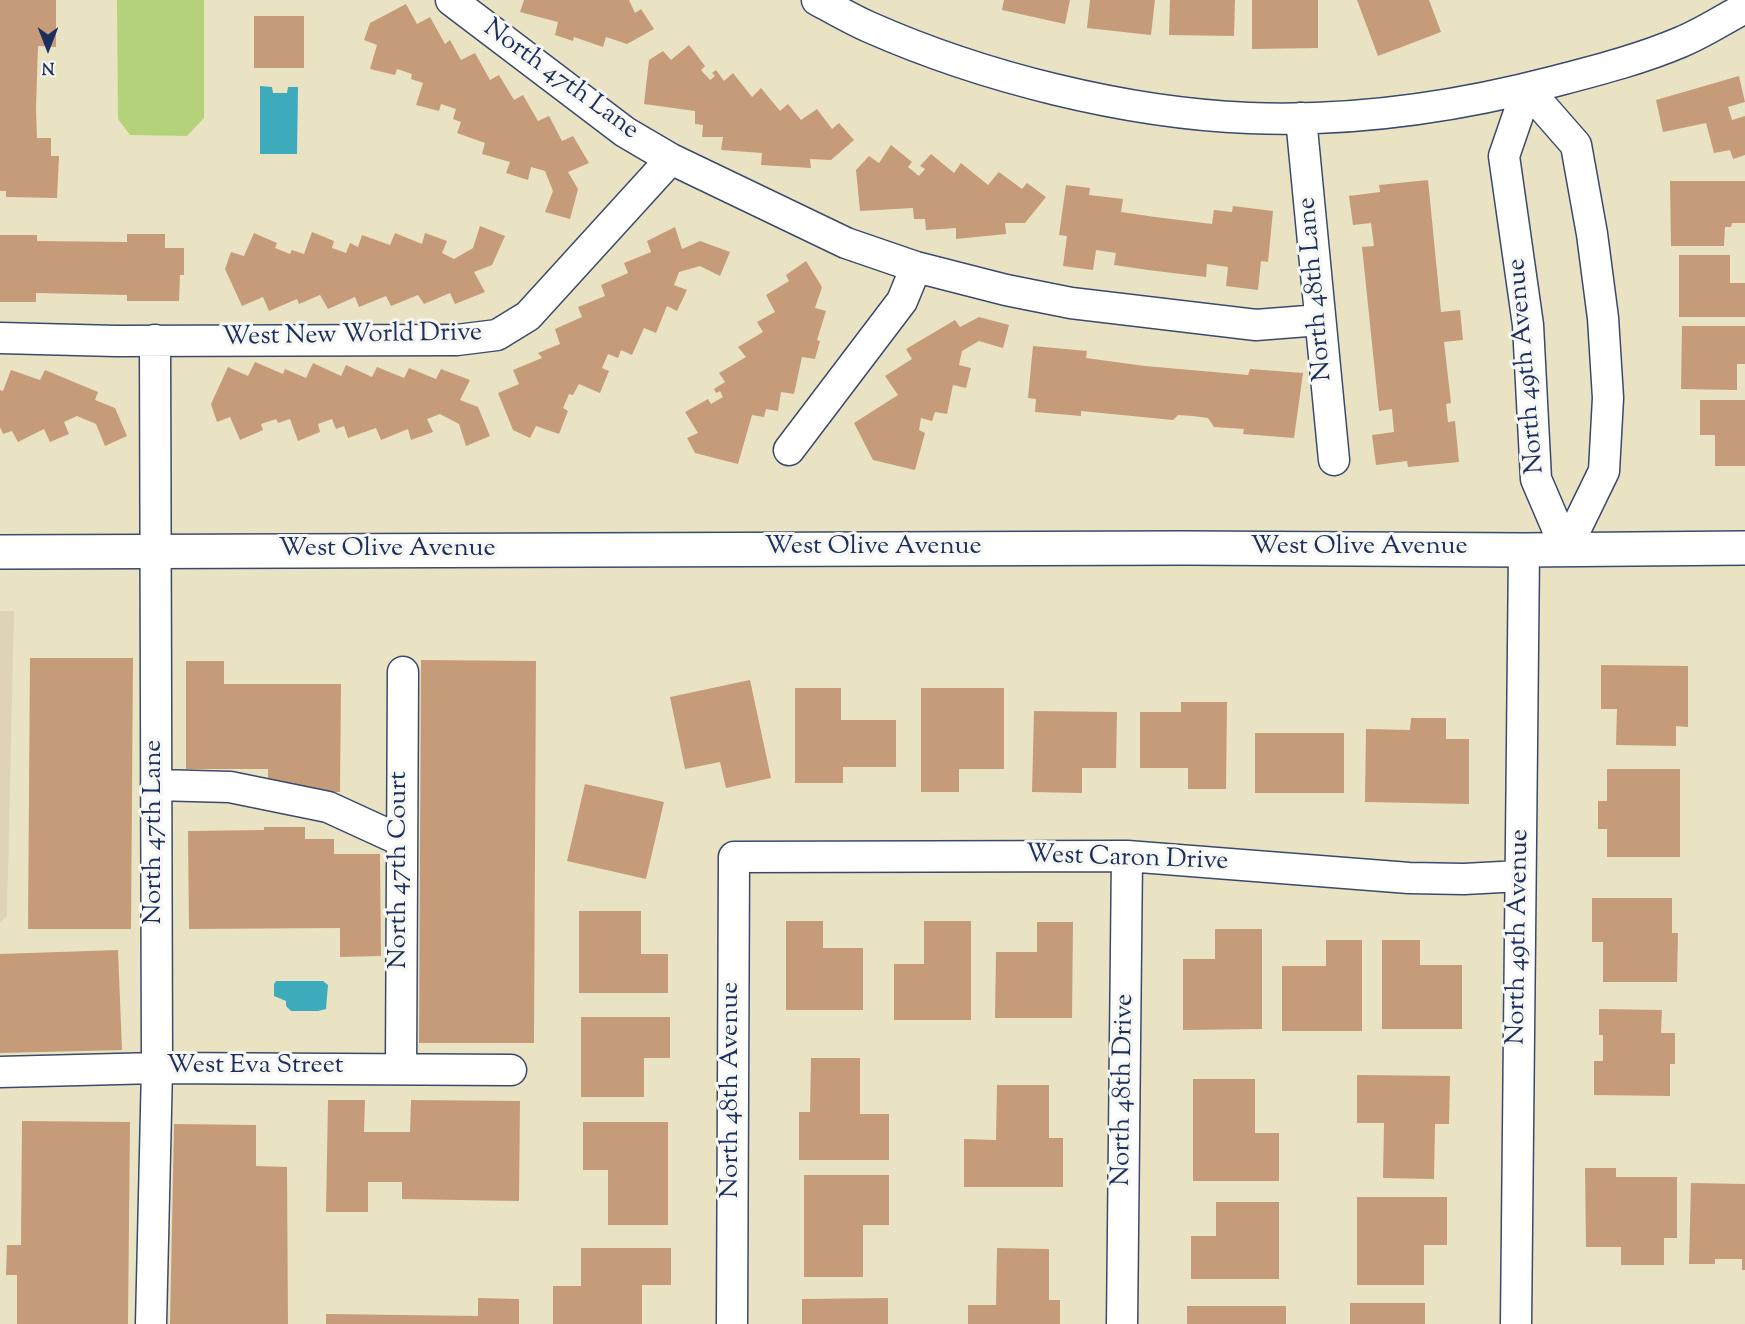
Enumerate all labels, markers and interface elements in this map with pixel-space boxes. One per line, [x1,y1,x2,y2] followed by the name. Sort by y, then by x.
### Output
[476,14,644,148] street label: North 47th Lane
[18,18,78,78] north arrow
[42,55,54,78] text: N
[1293,196,1341,382] street label: North 48th Lane
[1503,257,1553,475] street label: North 49th Avenue
[222,319,482,355] street label: West New World Drive
[764,533,982,565] street label: West Olive Avenue
[1250,533,1468,565] street label: West Olive Avenue
[278,535,496,567] street label: West Olive Avenue
[140,740,172,924] street label: North 47th Lane
[385,771,417,969] street label: North 47th Court
[1503,829,1537,1045] street label: North 49th Avenue
[1025,841,1229,879] street label: West Caron Drive
[717,982,749,1198] street label: North 48th Avenue
[1108,994,1142,1186] street label: North 48th Drive
[166,1052,344,1084] street label: West Eva Street

